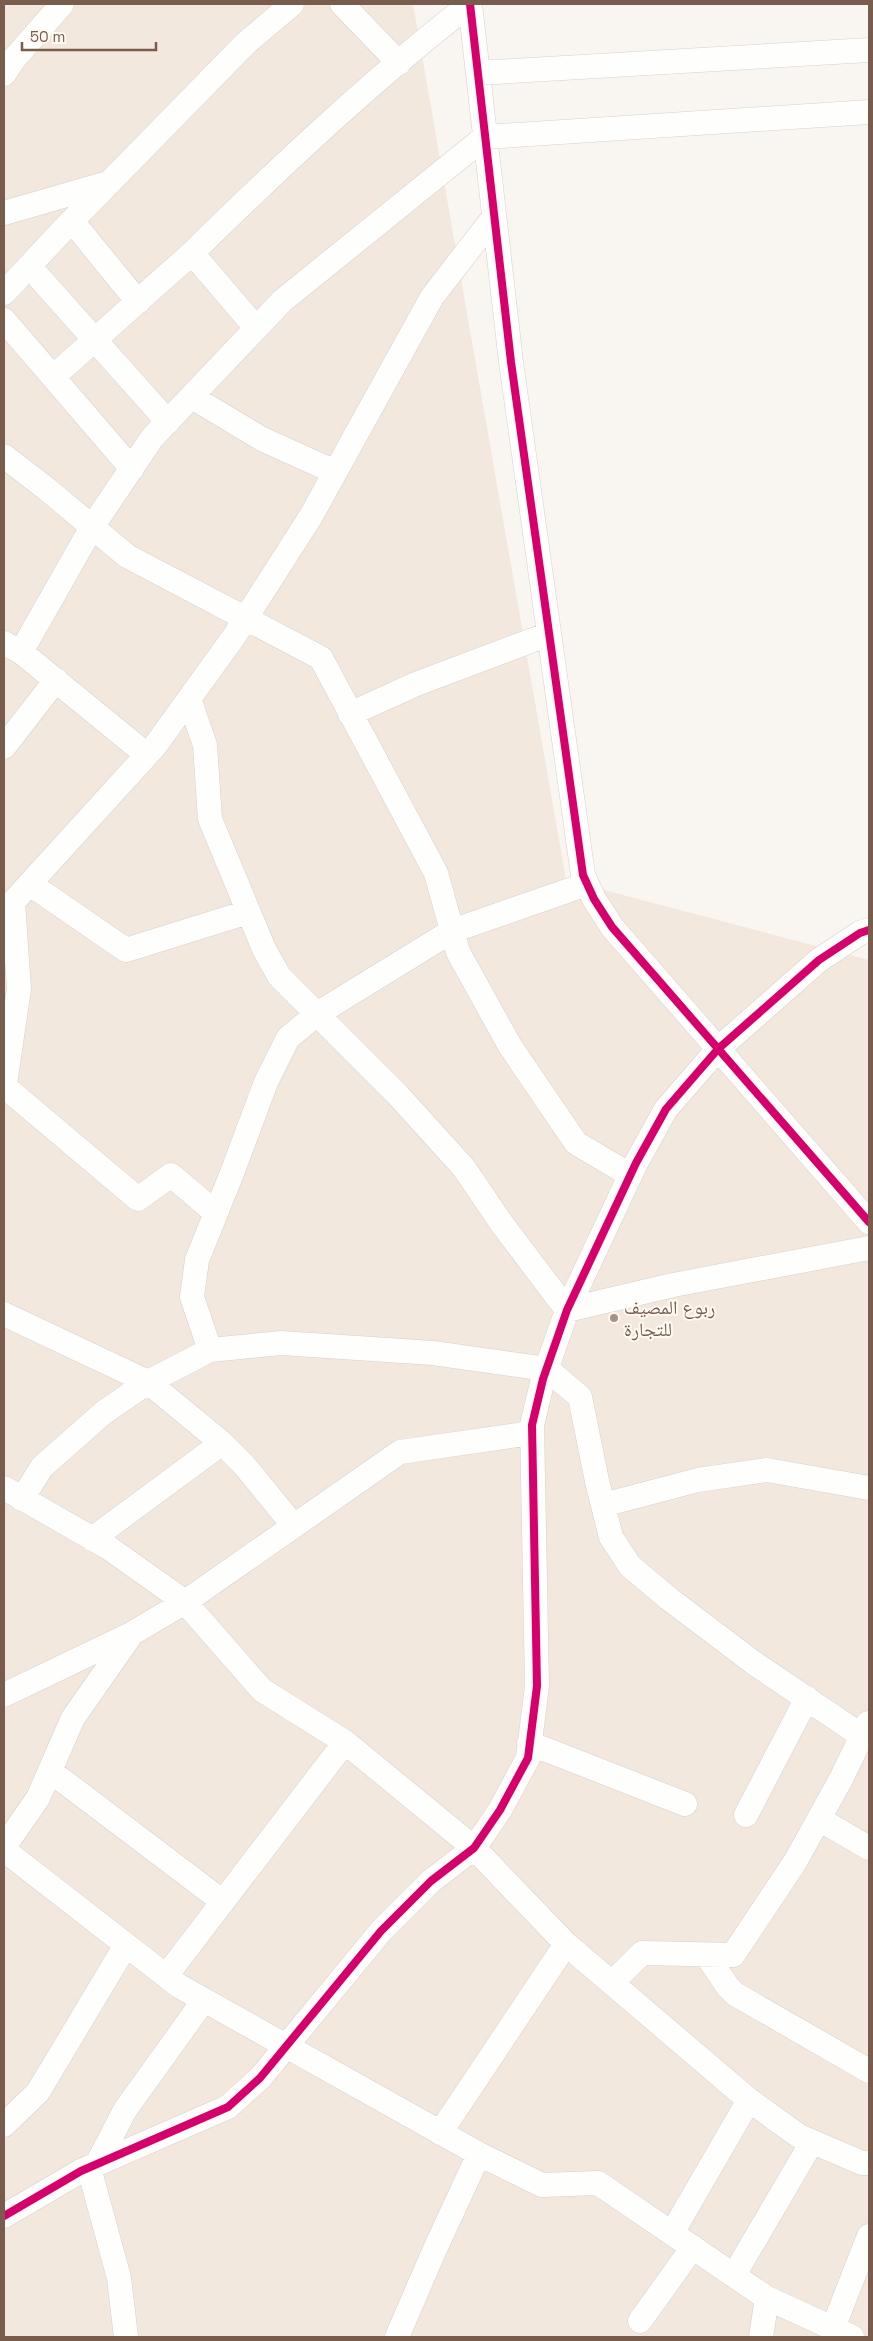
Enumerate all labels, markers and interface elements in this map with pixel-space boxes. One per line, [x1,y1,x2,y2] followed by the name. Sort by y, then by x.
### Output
[22,20,156,52] scale bar
[30,27,65,46] text: 50 m
[624,1295,715,1342] place label: ربوع المصيف للتجارة
[608,1312,620,1324] marker: ربوع المصيف للتجارة

